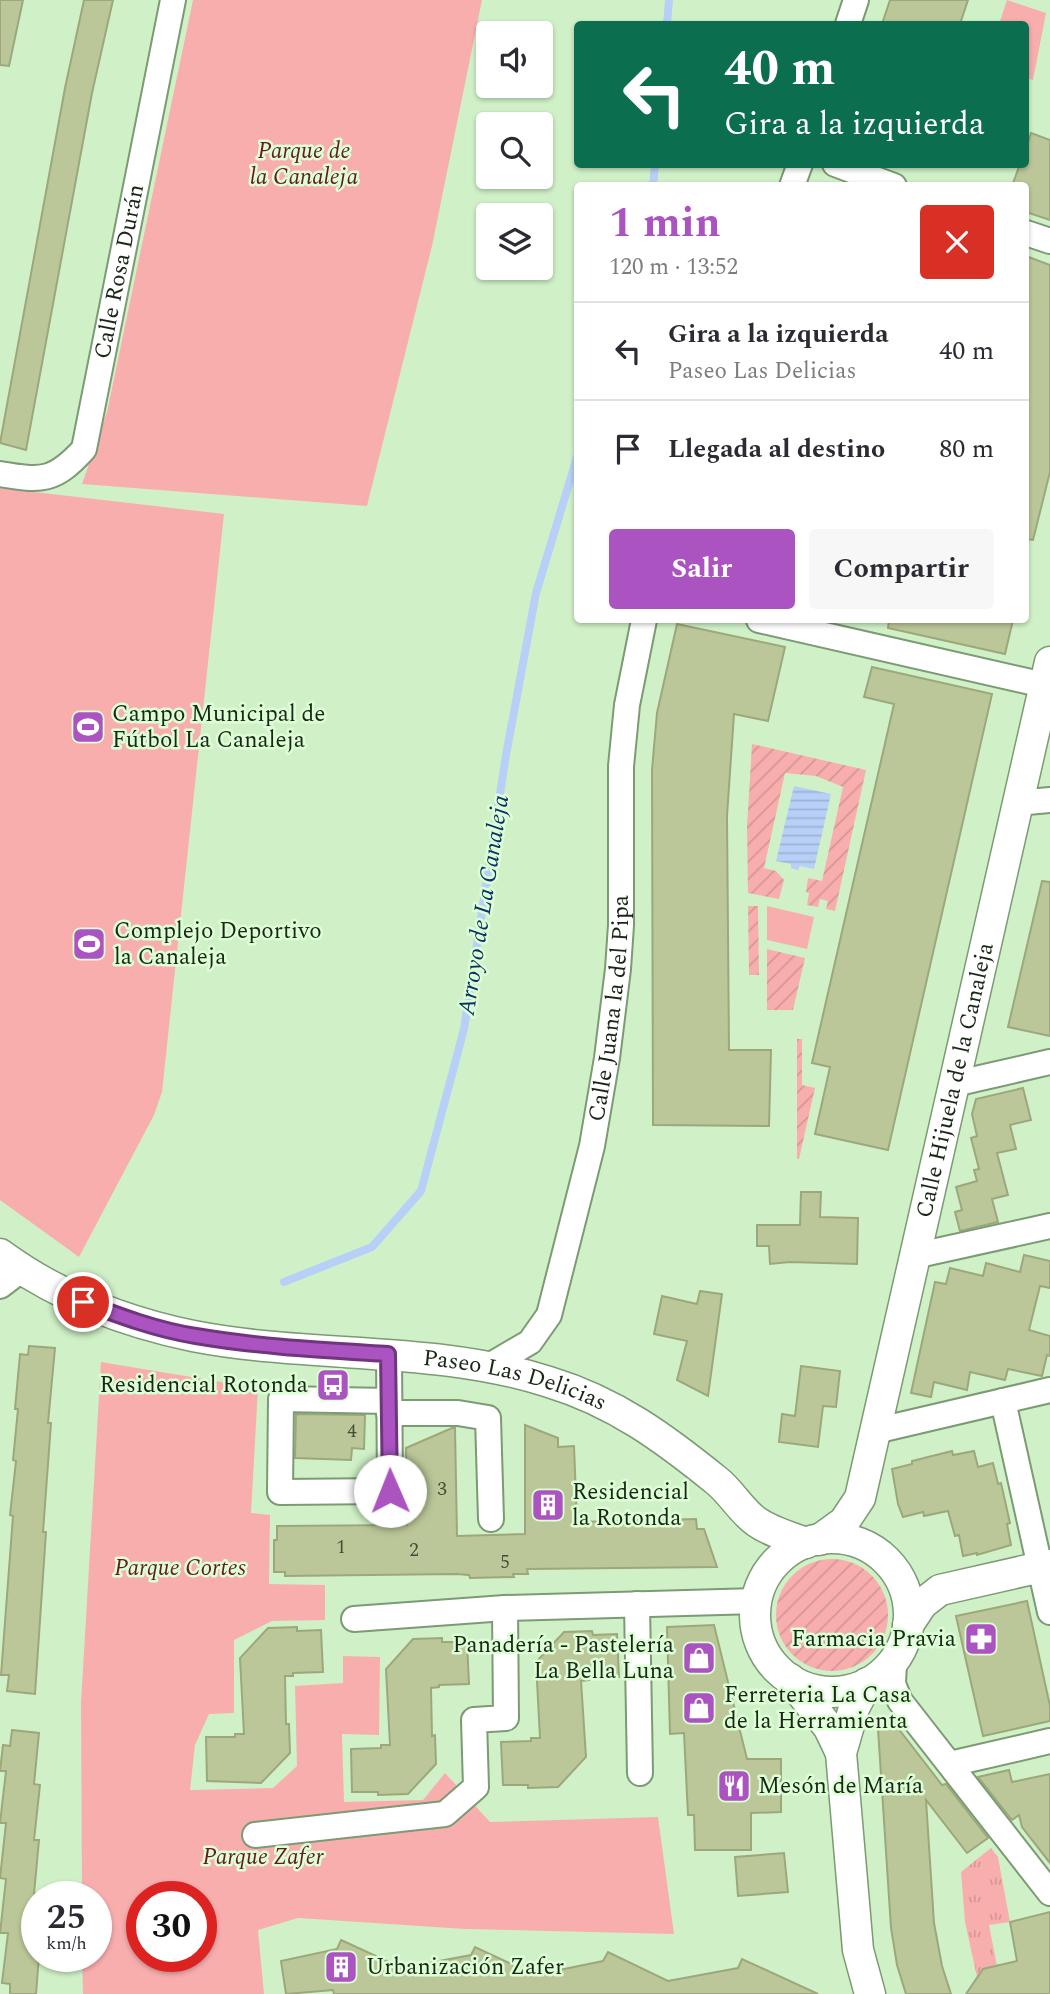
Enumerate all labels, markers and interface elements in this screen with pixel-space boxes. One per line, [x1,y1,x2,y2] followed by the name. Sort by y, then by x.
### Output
[476,21,553,280] map controls
[476,21,553,98] button: sound
[724,32,835,107] text: 40 m
[609,49,700,140] icon: left
[724,100,985,149] text: Gira a la izquierda
[476,112,553,189] button: search
[250,134,358,195] park label: Parque de la Canaleja
[85,181,154,362] street label: Calle Rosa Durán
[609,192,721,255] text: 1 min
[476,203,553,280] button: layers
[920,205,994,279] button: close
[609,250,738,285] text: 120 m · 13:52
[668,314,889,354] text: Gira a la izquierda
[939,331,994,371] text: 40 m
[609,332,647,370] icon: left
[668,354,857,389] text: Paseo Las Delicias
[668,429,885,469] text: Llegada al destino
[939,429,994,469] text: 80 m
[609,430,647,468] icon: arrive
[609,529,795,609] button: Salir
[809,529,994,609] button: Compartir
[112,697,326,758] place label: Campo Municipal de Fútbol La Canaleja
[69,708,107,746] sports icon: Campo Municipal de Fútbol La Canaleja
[449,792,519,1019] water label: Arroyo de La Canaleja
[579,895,639,1124] street label: Calle Juana la del Pipa
[114,914,322,975] place label: Complejo Deportivo la Canaleja
[70,925,108,963] sports icon: Complejo Deportivo la Canaleja
[907,939,1003,1221] street label: Calle Hijuela de la Canaleja
[53,1272,113,1332] pin
[64,1283,102,1321] icon: arrive
[421,1340,613,1420] street label: Paseo Las Delicias
[314,1366,352,1404] bus stop icon: Residencial Rotonda
[100,1368,308,1403] place label: Residencial Rotonda
[347,1417,357,1446] house number: 4
[353,1454,427,1528] position arrow
[437,1475,447,1504] house number: 3
[572,1475,689,1536] place label: Residencial la Rotonda
[529,1486,567,1524] building icon: Residencial la Rotonda
[336,1533,346,1562] house number: 1
[409,1536,419,1565] house number: 2
[500,1548,510,1577] house number: 5
[114,1551,246,1586] park label: Parque Cortes
[962,1620,1000,1658] pharmacy icon: Farmacia Pravia
[791,1622,956,1657] place label: Farmacia Pravia
[452,1628,674,1689] place label: Panadería - Pastelería La Bella Luna
[680,1639,718,1677] shop icon: Panadería - Pastelería La Bella Luna
[724,1678,911,1739] place label: Ferreteria La Casa de la Herramienta
[680,1689,718,1727] shop icon: Ferreteria La Casa de la Herramienta
[715,1767,753,1805] restaurant icon: Mesón de María
[758,1769,923,1804] place label: Mesón de María
[202,1840,325,1875] park label: Parque Zafer
[126,1881,217,1972] speed limit sign: 30
[47,1891,86,1944] text: 25
[46,1930,87,1957] text: km/h
[322,1948,360,1986] building icon: Urbanización Zafer
[366,1950,564,1985] place label: Urbanización Zafer

